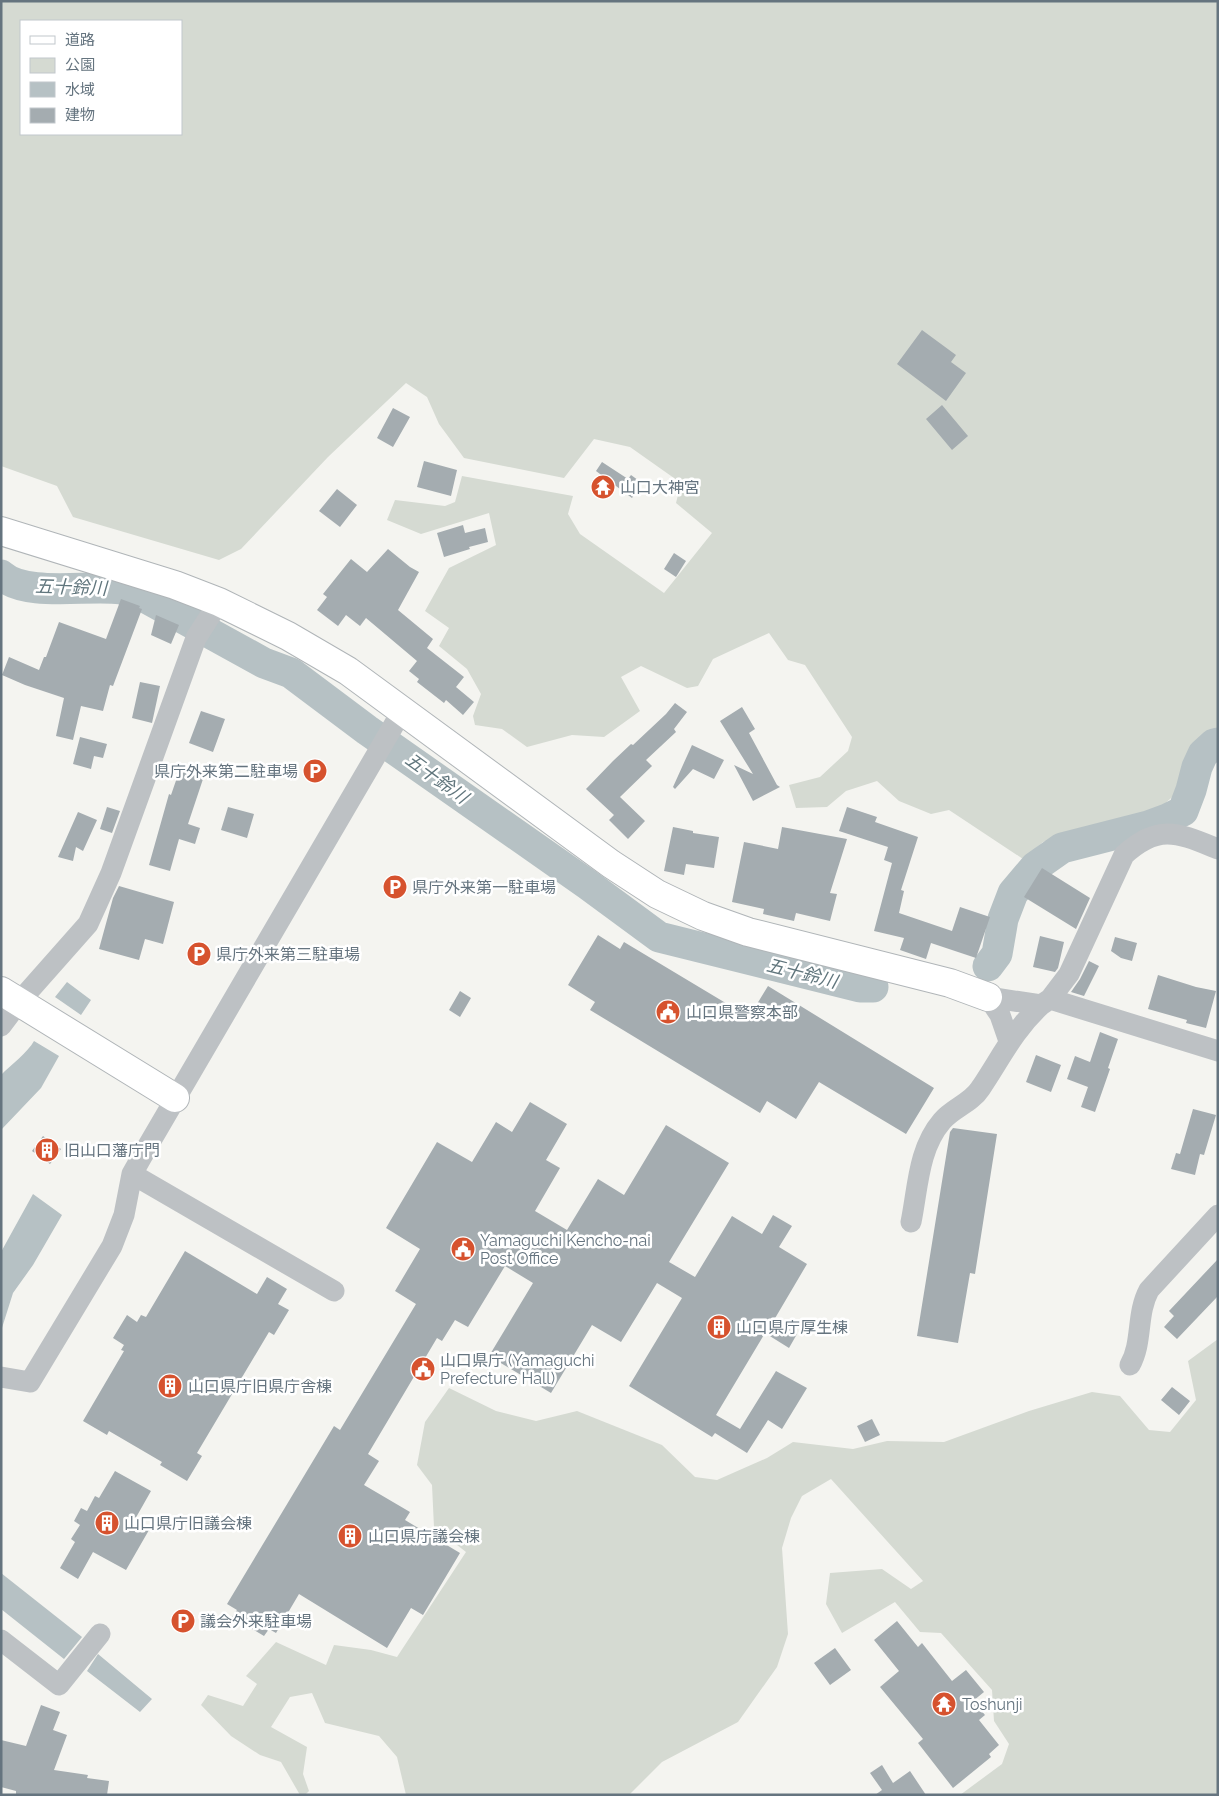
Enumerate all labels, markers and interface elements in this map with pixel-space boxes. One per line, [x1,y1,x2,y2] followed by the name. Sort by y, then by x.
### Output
[20,20,182,135] legend
[65,31,95,49] text: 道路
[65,56,95,74] text: 公園
[65,81,95,99] text: 水域
[65,106,95,124] text: 建物
[590,474,616,500] temple icon: 山口大神宮
[620,478,700,497] place label: 山口大神宮
[35,575,109,599] water label: 五十鈴川
[402,748,474,809] water label: 五十鈴川
[302,758,328,784] parking icon: 県庁外来第二駐車場
[154,762,298,781] place label: 県庁外来第二駐車場
[382,874,408,900] parking icon: 県庁外来第一駐車場
[412,878,556,897] place label: 県庁外来第一駐車場
[186,941,212,967] parking icon: 県庁外来第三駐車場
[216,945,360,964] place label: 県庁外来第三駐車場
[765,954,841,992] water label: 五十鈴川
[655,999,681,1025] public building icon: 山口県警察本部
[686,1003,798,1022] place label: 山口県警察本部
[34,1137,60,1163] building icon: 旧山口藩庁門
[64,1141,160,1160] place label: 旧山口藩庁門
[480,1231,651,1268] place label: Yamaguchi Kencho-nai Post Office
[450,1236,476,1262] public building icon: Yamaguchi Kencho-nai Post Office
[706,1314,732,1340] building icon: 山口県庁厚生棟
[736,1318,848,1337] place label: 山口県庁厚生棟
[440,1351,595,1388] place label: 山口県庁 (Yamaguchi Prefecture Hall)
[410,1356,436,1382] public building icon: 山口県庁 (Yamaguchi Prefecture Hall)
[157,1373,183,1399] building icon: 山口県庁旧県庁舎棟
[188,1377,332,1396] place label: 山口県庁旧県庁舎棟
[94,1510,120,1536] building icon: 山口県庁旧議会棟
[124,1514,252,1533] place label: 山口県庁旧議会棟
[337,1523,363,1549] building icon: 山口県庁議会棟
[368,1527,480,1546] place label: 山口県庁議会棟
[170,1608,196,1634] parking icon: 議会外来駐車場
[200,1612,312,1631] place label: 議会外来駐車場
[931,1691,957,1717] temple icon: Toshunji
[962,1695,1022,1714] place label: Toshunji

